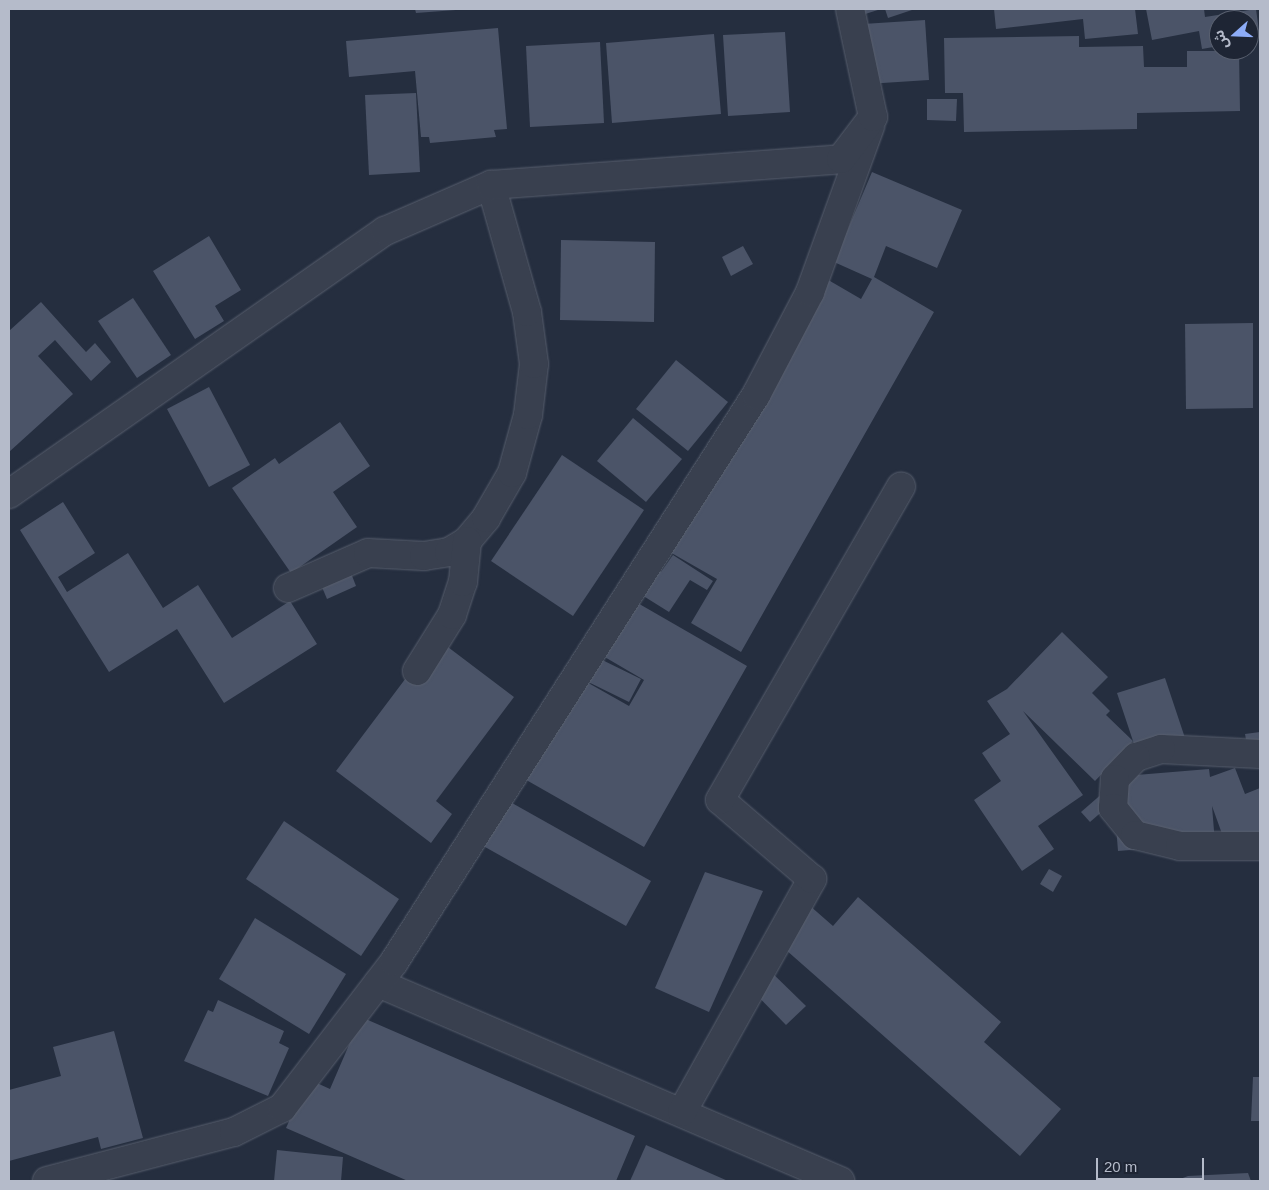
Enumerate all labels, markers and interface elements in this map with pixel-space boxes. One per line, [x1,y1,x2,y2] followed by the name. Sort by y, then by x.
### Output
[1209,10,1259,60] north arrow
[1210,28,1232,52] text: ش
[1099,1148,1206,1180] scale bar
[1104,1158,1137,1175] text: 20 m

